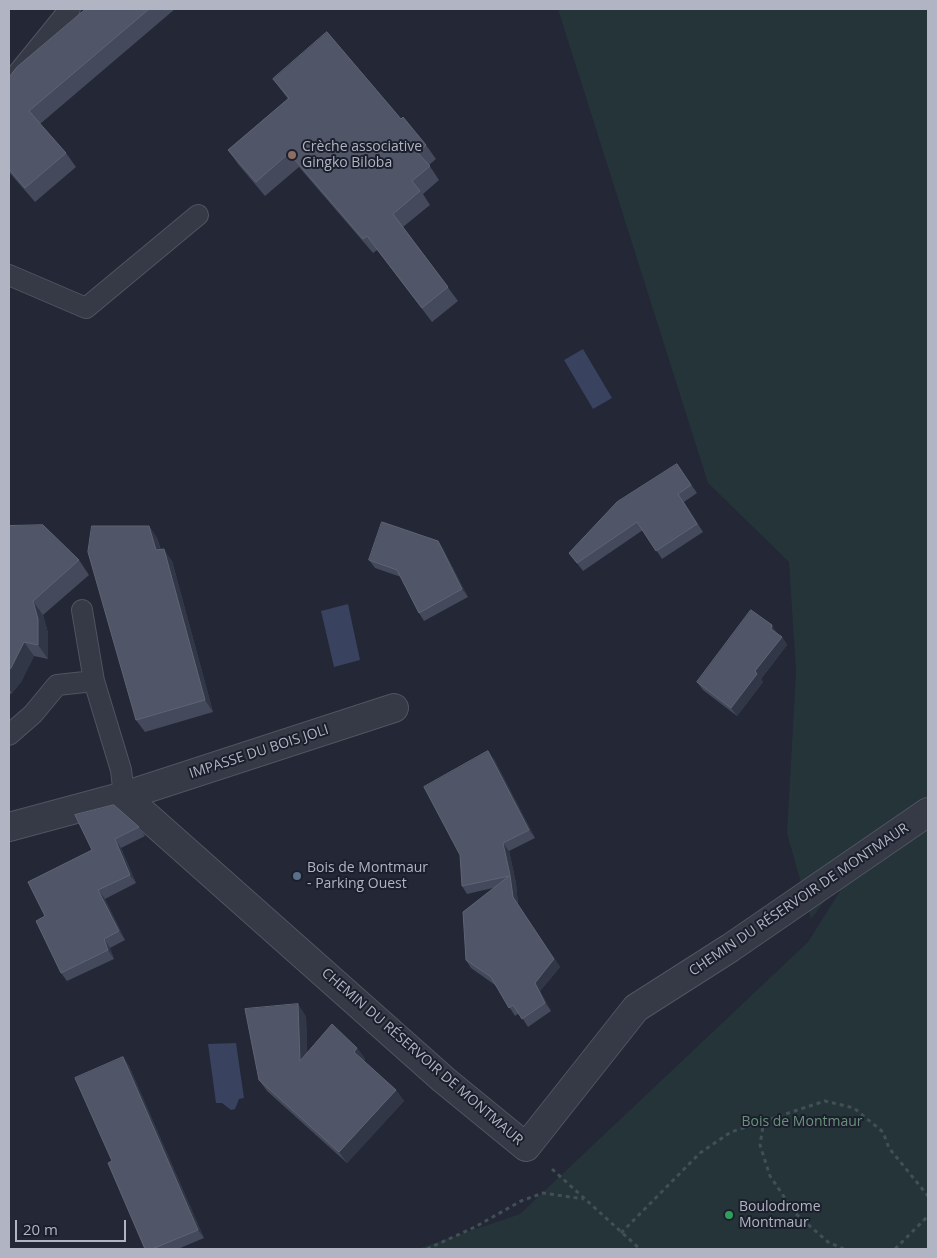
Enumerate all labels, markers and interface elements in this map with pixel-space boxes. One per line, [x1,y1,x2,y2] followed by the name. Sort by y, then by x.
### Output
[302,139,422,172] place label: Crèche associative Gingko Biloba
[286,149,298,161] marker: Crèche associative Gingko Biloba
[187,722,331,782] street label: IMPASSE DU BOIS JOLI
[686,820,912,980] street label: CHEMIN DU RÉSERVOIR DE MONTMAUR
[307,860,428,892] place label: Bois de Montmaur - Parking Ouest
[291,870,303,882] marker: Bois de Montmaur - Parking Ouest
[318,965,526,1149] street label: CHEMIN DU RÉSERVOIR DE MONTMAUR
[741,1114,863,1130] park label: Bois de Montmaur
[739,1199,821,1232] place label: Boulodrome Montmaur
[723,1209,735,1221] marker: Boulodrome Montmaur
[18,1210,129,1242] scale bar
[23,1219,58,1239] text: 20 m

